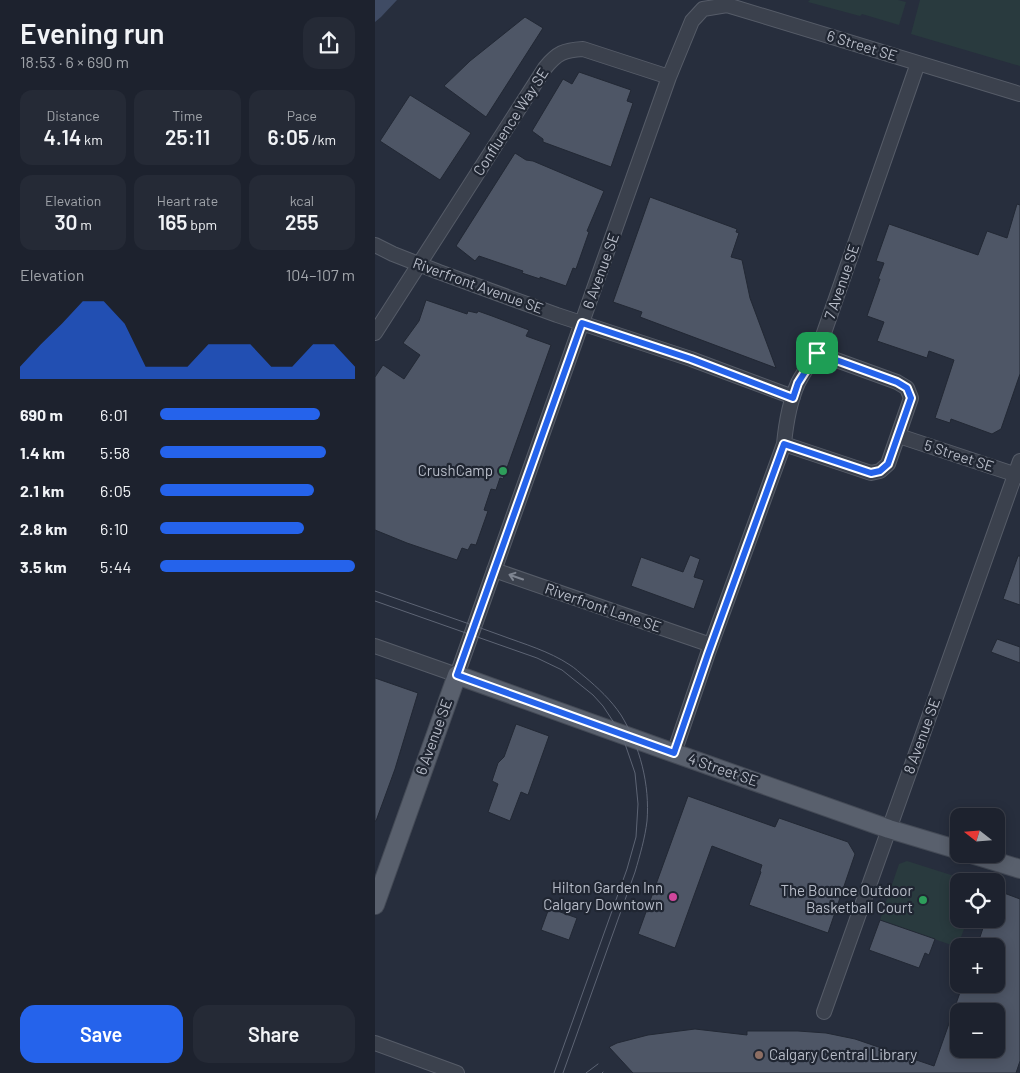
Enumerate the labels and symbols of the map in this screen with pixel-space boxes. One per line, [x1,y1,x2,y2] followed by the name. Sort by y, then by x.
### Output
[825,26,900,64] street label: 6 Street SE
[469,64,552,179] street label: Confluence Way SE
[578,230,622,311] street label: 6 Avenue SE
[820,242,862,322] street label: 7 Avenue SE
[411,253,546,317] street label: Riverfront Avenue SE
[796,332,838,374] pin
[922,435,997,475] street label: 5 Street SE
[418,461,493,479] place label: CrushCamp
[497,465,509,477] marker: CrushCamp
[509,572,525,582] one-way arrow
[543,579,664,635] street label: Riverfront Lane SE
[899,695,943,776] street label: 8 Avenue SE
[411,696,455,777] street label: 6 Avenue SE
[686,749,761,789] street label: 4 Street SE
[950,808,1005,862] north arrow
[543,878,663,913] place label: Hilton Garden Inn Calgary Downtown
[781,881,914,916] place label: The Bounce Outdoor Basketball Court
[667,891,679,903] marker: Hilton Garden Inn Calgary Downtown
[917,894,929,906] marker: The Bounce Outdoor Basketball Court
[769,1045,917,1063] place label: Calgary Central Library
[753,1049,765,1061] marker: Calgary Central Library

